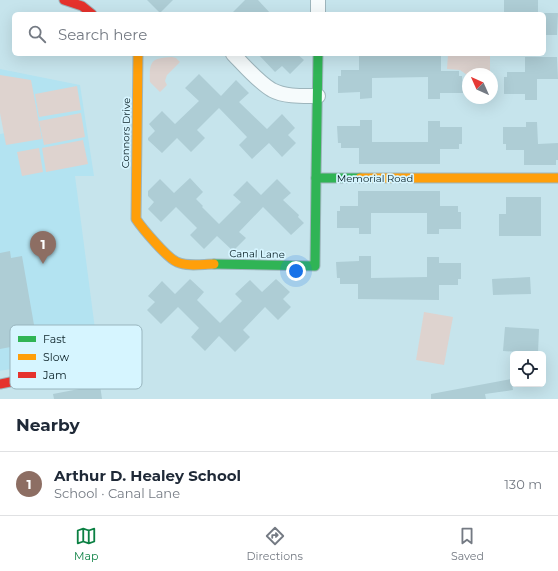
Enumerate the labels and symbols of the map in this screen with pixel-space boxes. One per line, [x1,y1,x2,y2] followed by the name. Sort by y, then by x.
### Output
[462,68,498,104] north arrow
[119,98,133,168] street label: Connors Drive
[337,172,413,185] street label: Memorial Road
[30,231,56,264] pin: 1
[229,247,285,261] street label: Canal Lane
[286,261,306,281] your location
[10,325,142,389] legend
[43,332,67,346] text: Fast
[43,350,69,364] text: Slow
[42,368,67,382] text: Jam

